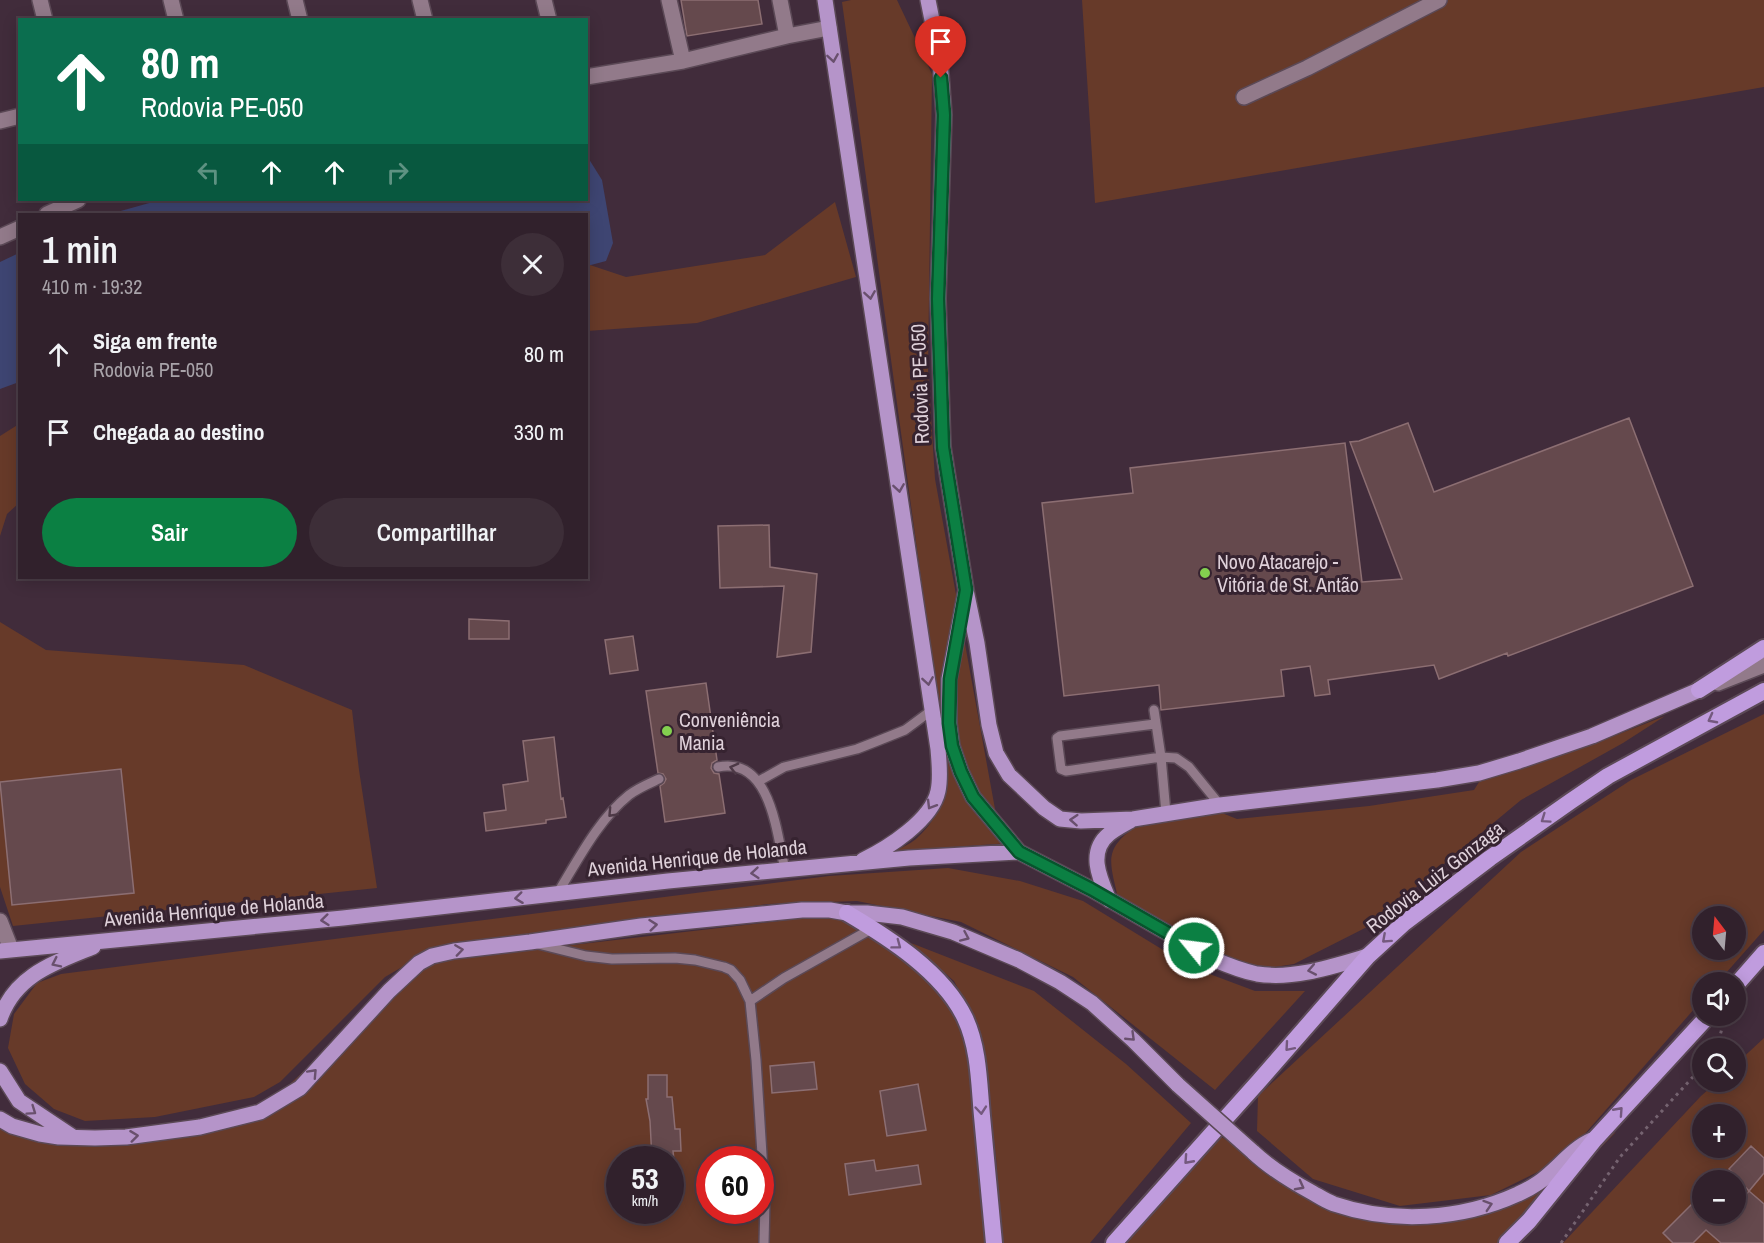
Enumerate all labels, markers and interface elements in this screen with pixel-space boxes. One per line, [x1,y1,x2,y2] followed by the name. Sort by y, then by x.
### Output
[915,16,966,78] pin
[924,25,957,58] icon: arrive
[141,35,220,91] text: 80 m
[42,42,120,120] icon: ahead
[827,53,839,63] one-way arrow
[141,89,303,125] text: Rodovia PE-050
[192,156,225,189] icon: left
[255,156,288,189] icon: ahead
[318,156,351,189] icon: ahead
[381,156,414,189] icon: right
[42,226,118,274] text: 1 min
[501,233,564,296] button: close
[42,273,142,300] text: 410 m · 19:32
[863,291,875,300] one-way arrow
[904,323,935,445] street label: Rodovia PE-050
[93,326,217,356] text: Siga em frente
[42,338,75,371] icon: ahead
[524,339,564,369] text: 80 m
[93,356,213,383] text: Rodovia PE-050
[42,416,75,449] icon: arrive
[93,417,264,447] text: Chegada ao destino
[514,417,564,447] text: 330 m
[892,484,904,493] one-way arrow
[42,498,297,567] button: Sair
[309,498,564,567] button: Compartilhar
[1217,548,1359,598] place label: Novo Atacarejo - Vitória de St. Antão
[1198,566,1212,580] marker: Novo Atacarejo - Vitória de St. Antão
[921,676,933,686] one-way arrow
[679,706,780,756] place label: Conveniência Mania
[1708,712,1719,723] one-way arrow
[660,724,674,738] marker: Conveniência Mania
[729,763,740,775] one-way arrow
[927,799,939,809] one-way arrow
[608,806,619,816] one-way arrow
[1541,812,1552,823] one-way arrow
[1070,814,1079,827] one-way arrow
[1360,814,1509,939] street label: Rodovia Luiz Gonzaga
[585,833,808,883] street label: Avenida Henrique de Holanda
[750,866,759,879] one-way arrow
[102,886,325,933] street label: Avenida Henrique de Holanda
[515,891,524,904] one-way arrow
[1692,906,1746,960] north arrow
[1692,906,1746,1224] map controls
[321,913,330,926] one-way arrow
[1162,916,1226,980] position arrow
[648,919,657,932] one-way arrow
[959,930,970,942] one-way arrow
[1383,932,1393,943] one-way arrow
[890,937,901,948] one-way arrow
[455,945,464,957] one-way arrow
[52,956,62,967] one-way arrow
[1307,963,1317,976] one-way arrow
[1692,972,1746,1026] button: sound
[1123,1030,1134,1041] one-way arrow
[1692,1038,1746,1092] button: search
[1285,1040,1296,1051] one-way arrow
[306,1069,317,1080] one-way arrow
[25,1104,36,1115] one-way arrow
[1692,1104,1746,1158] button: +
[974,1105,987,1114] one-way arrow
[1612,1107,1623,1118] one-way arrow
[130,1130,139,1142] one-way arrow
[696,1146,774,1224] speed limit sign: 60
[1184,1154,1195,1164] one-way arrow
[631,1158,659,1198] text: 53
[1692,1170,1746,1224] button: −
[1293,1179,1304,1190] one-way arrow
[632,1190,658,1211] text: km/h
[1482,1200,1493,1212] one-way arrow

